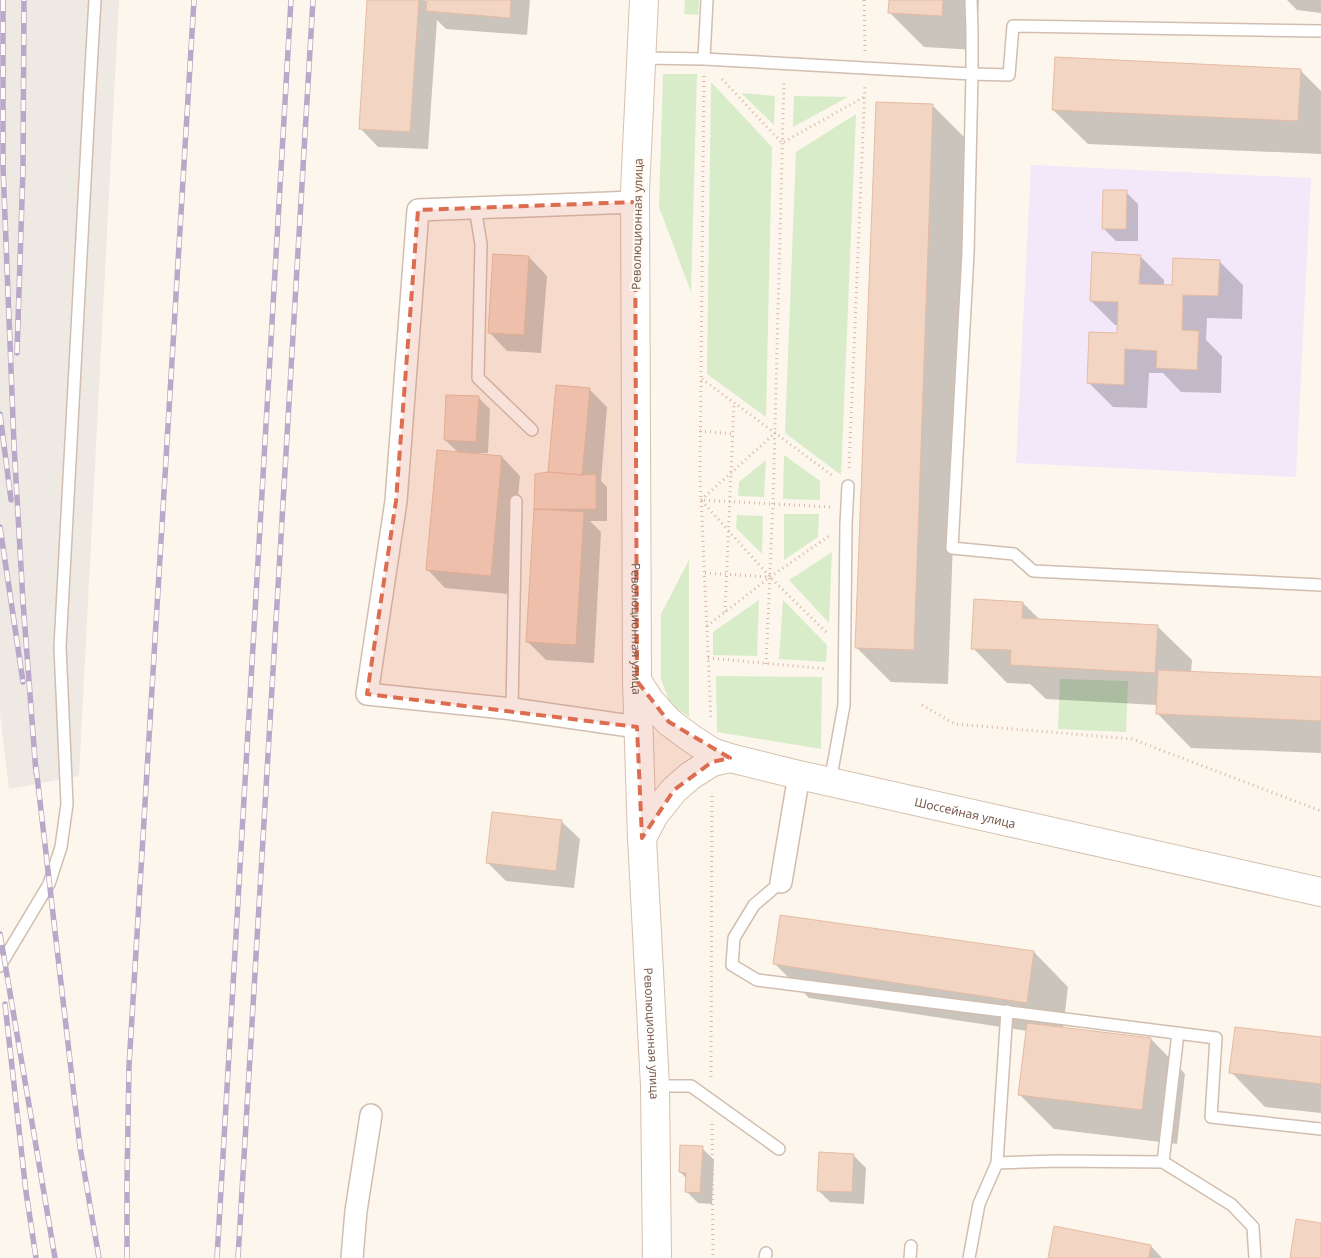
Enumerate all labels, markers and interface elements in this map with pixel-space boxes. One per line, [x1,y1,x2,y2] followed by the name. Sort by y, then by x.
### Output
[627,158,647,290] street label: Революционная улица
[628,563,646,695] street label: Революционная улица
[913,793,1018,832] street label: Шоссейная улица
[640,967,664,1099] street label: Революционная улица

